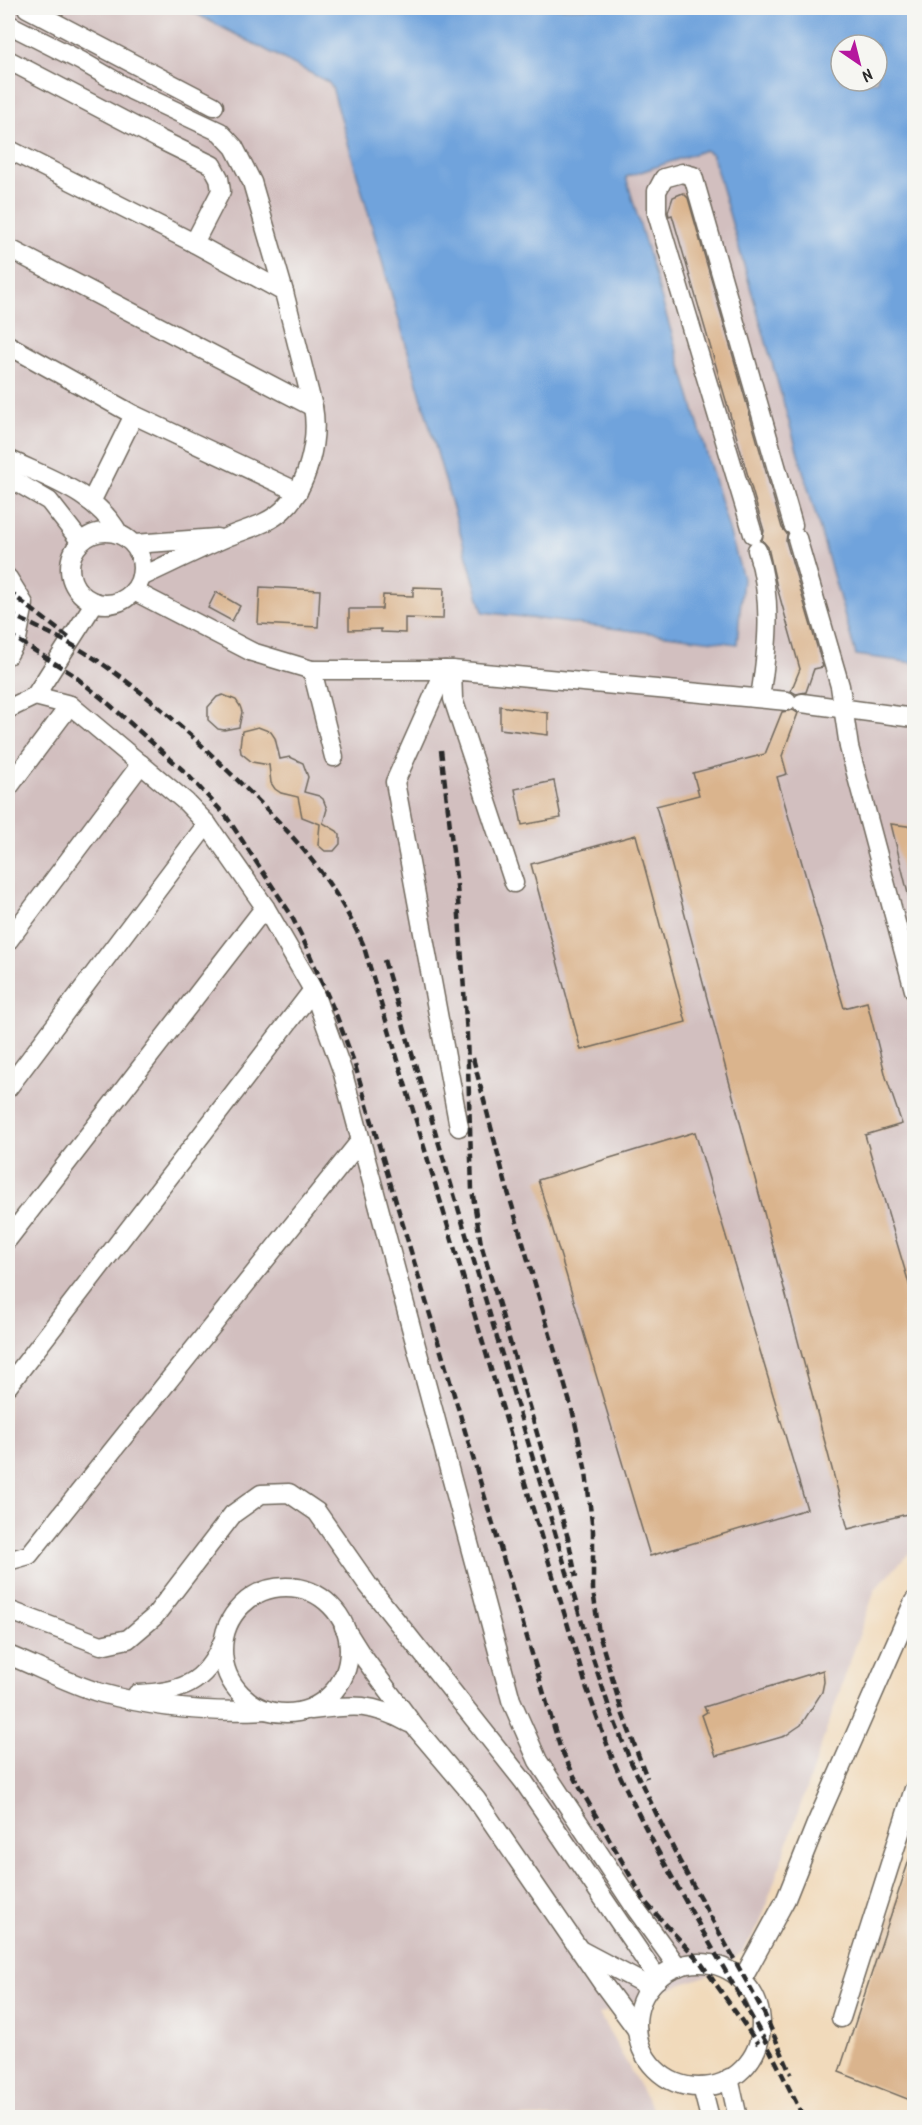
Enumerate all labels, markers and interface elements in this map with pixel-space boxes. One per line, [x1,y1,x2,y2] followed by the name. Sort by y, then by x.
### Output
[829,33,889,93] north arrow
[855,61,878,87] text: N

